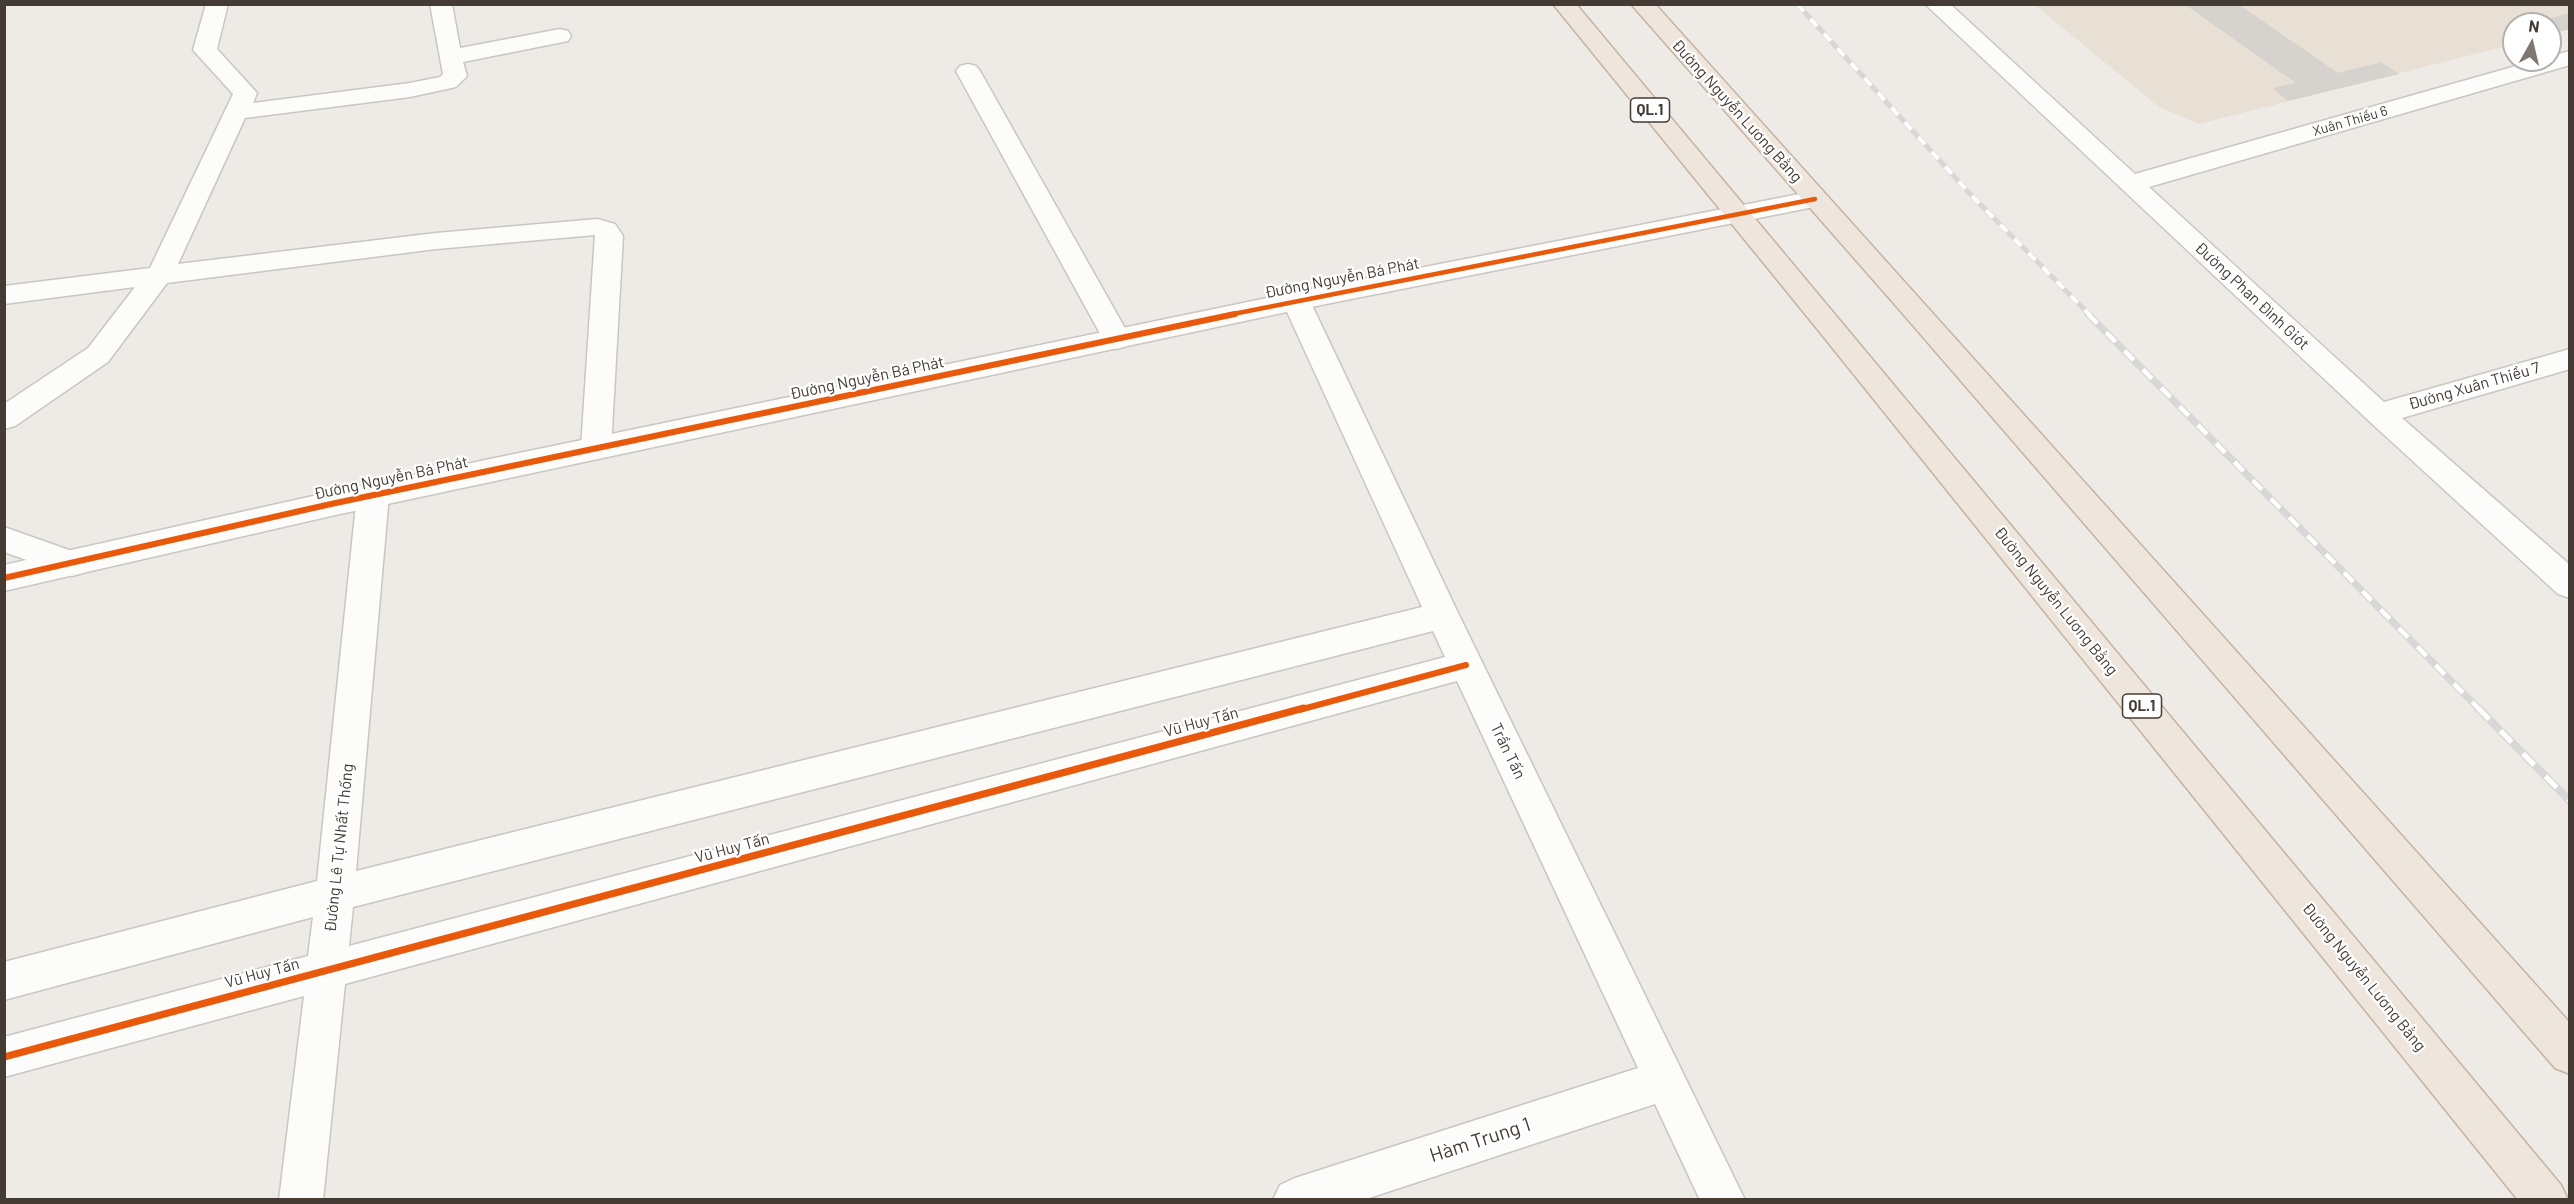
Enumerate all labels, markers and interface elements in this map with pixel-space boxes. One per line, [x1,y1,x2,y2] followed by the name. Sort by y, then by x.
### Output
[2502,12,2562,72] north arrow
[2528,16,2541,36] text: N
[1668,36,1806,186] street label: Đường Nguyễn Lương Bằng
[1630,98,1670,122] road number: QL.1
[2311,102,2389,140] street label: Xuân Thiều 6
[2191,238,2313,354] street label: Đường Phan Đình Giót
[1263,254,1421,302] street label: Đường Nguyễn Bá Phát
[788,352,946,404] street label: Đường Nguyễn Bá Phát
[2406,358,2542,414] street label: Đường Xuân Thiều 7
[312,452,470,504] street label: Đường Nguyễn Bá Phát
[1990,523,2122,679] street label: Đường Nguyễn Lương Bằng
[2122,694,2162,718] road number: QL.1
[1162,703,1240,741] street label: Vũ Huy Tấn
[1486,720,1530,782] street label: Trần Tấn
[321,763,357,933] street label: Đường Lê Tự Nhất Thống
[693,829,771,867] street label: Vũ Huy Tấn
[2298,899,2430,1055] street label: Đường Nguyễn Lương Bằng
[223,954,301,992] street label: Vũ Huy Tấn
[1427,1112,1533,1168] street label: Hàm Trung 1

